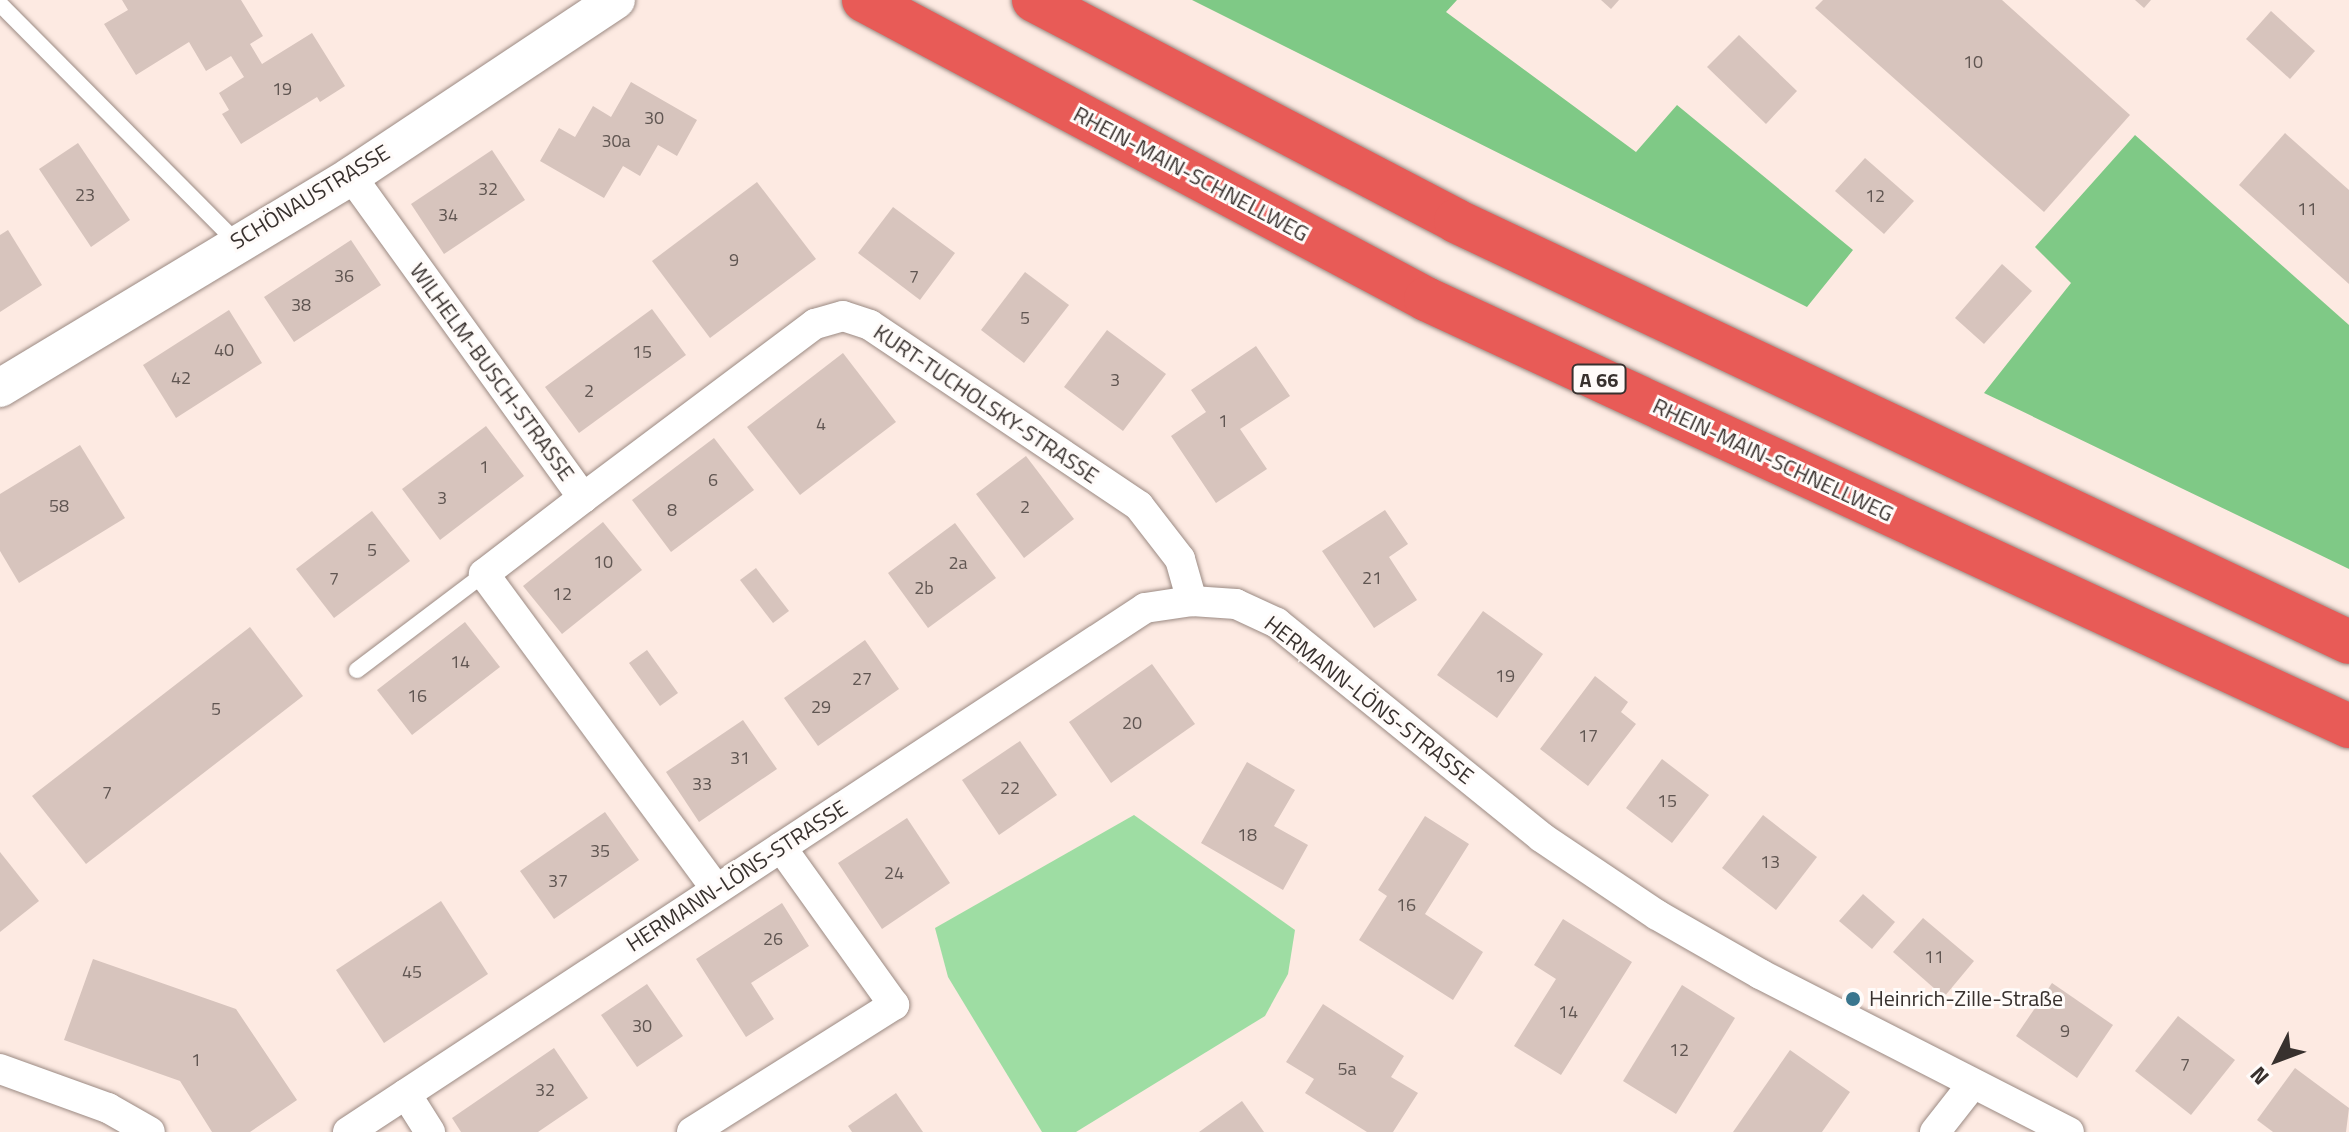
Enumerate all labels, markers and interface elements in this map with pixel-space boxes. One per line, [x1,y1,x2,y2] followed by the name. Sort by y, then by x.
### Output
[1963,51,1983,73] house number: 10
[272,78,292,100] house number: 19
[1069,101,1313,247] street label: RHEIN-MAIN-SCHNELLWEG
[644,107,664,129] house number: 30
[601,130,631,152] house number: 30a
[226,139,394,255] street label: SCHÖNAUSTRASSE
[478,178,498,200] house number: 32
[75,184,95,206] house number: 23
[1865,185,1885,207] house number: 12
[2297,198,2317,220] house number: 11
[438,204,458,226] house number: 34
[729,249,739,271] house number: 9
[404,258,580,486] street label: WILHELM-BUSCH-STRASSE
[334,265,354,287] house number: 36
[909,266,919,288] house number: 7
[291,294,311,316] house number: 38
[1020,307,1030,329] house number: 5
[869,319,1103,489] street label: KURT-TUCHOLSKY-STRASSE
[214,339,234,361] house number: 40
[632,341,652,363] house number: 15
[1571,363,1627,395] road number: A 66
[171,367,191,389] house number: 42
[1110,369,1120,391] house number: 3
[584,380,594,402] house number: 2
[1649,393,1897,527] street label: RHEIN-MAIN-SCHNELLWEG
[1218,410,1228,432] house number: 1
[816,413,826,435] house number: 4
[479,456,489,478] house number: 1
[708,469,718,491] house number: 6
[437,487,447,509] house number: 3
[49,495,69,517] house number: 58
[1020,496,1030,518] house number: 2
[667,499,677,521] house number: 8
[367,539,377,561] house number: 5
[593,551,613,573] house number: 10
[948,552,968,574] house number: 2a
[1362,567,1382,589] house number: 21
[329,568,339,590] house number: 7
[914,577,934,599] house number: 2b
[552,583,572,605] house number: 12
[1259,610,1479,790] street label: HERMANN-LÖNS-STRASSE
[450,651,470,673] house number: 14
[1495,665,1515,687] house number: 19
[852,668,872,690] house number: 27
[407,685,427,707] house number: 16
[811,696,831,718] house number: 29
[211,698,221,720] house number: 5
[1122,712,1142,734] house number: 20
[1578,725,1598,747] house number: 17
[730,747,750,769] house number: 31
[692,773,712,795] house number: 33
[1000,777,1020,799] house number: 22
[102,782,112,804] house number: 7
[1657,790,1677,812] house number: 15
[622,795,852,957] street label: HERMANN-LÖNS-STRASSE
[1237,824,1257,846] house number: 18
[590,840,610,862] house number: 35
[1760,851,1780,873] house number: 13
[884,862,904,884] house number: 24
[548,870,568,892] house number: 37
[1396,894,1416,916] house number: 16
[763,928,783,950] house number: 26
[1924,946,1944,968] house number: 11
[402,961,422,983] house number: 45
[1869,986,2063,1012] place label: Heinrich-Zille-Straße
[1844,990,1862,1008] marker: Heinrich-Zille-Straße
[1558,1001,1578,1023] house number: 14
[632,1015,652,1037] house number: 30
[2060,1020,2070,1042] house number: 9
[2237,1020,2317,1100] north arrow
[1669,1039,1689,1061] house number: 12
[191,1049,201,1071] house number: 1
[2180,1054,2190,1076] house number: 7
[1337,1058,1357,1080] house number: 5a
[2241,1059,2277,1093] text: N
[535,1079,555,1101] house number: 32

